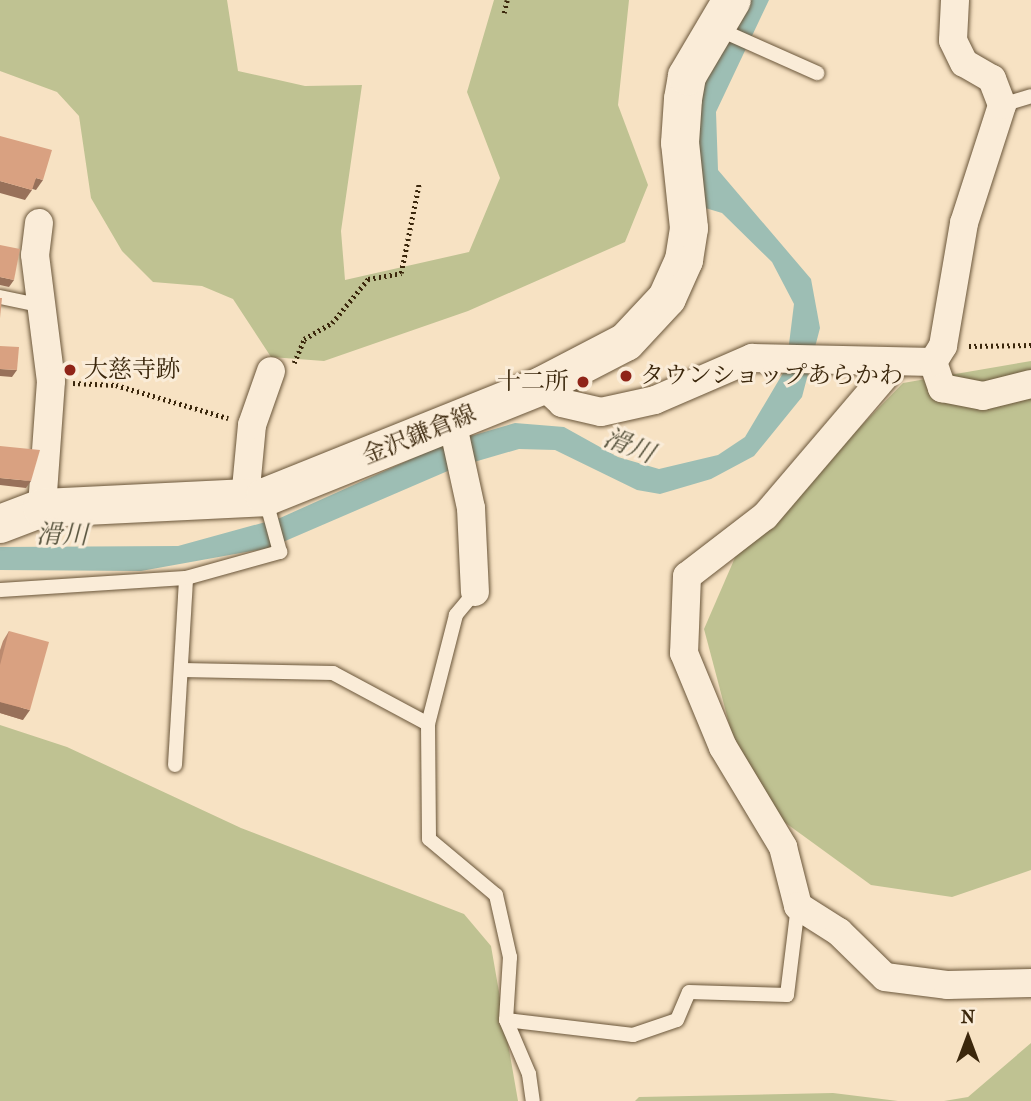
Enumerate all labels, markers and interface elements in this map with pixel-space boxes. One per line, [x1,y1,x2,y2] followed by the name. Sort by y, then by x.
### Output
[84,356,180,384] place label: 大慈寺跡
[62,362,78,378] marker: 大慈寺跡
[640,362,904,390] place label: タウンショップあらかわ
[497,368,569,396] place label: 十二所
[618,368,634,384] marker: タウンショップあらかわ
[575,374,591,390] marker: 十二所
[358,399,480,471] street label: 金沢鎌倉線
[599,422,659,470] water label: 滑川
[36,519,88,551] water label: 滑川
[933,1003,1003,1073] north arrow
[961,1006,975,1028] text: N

